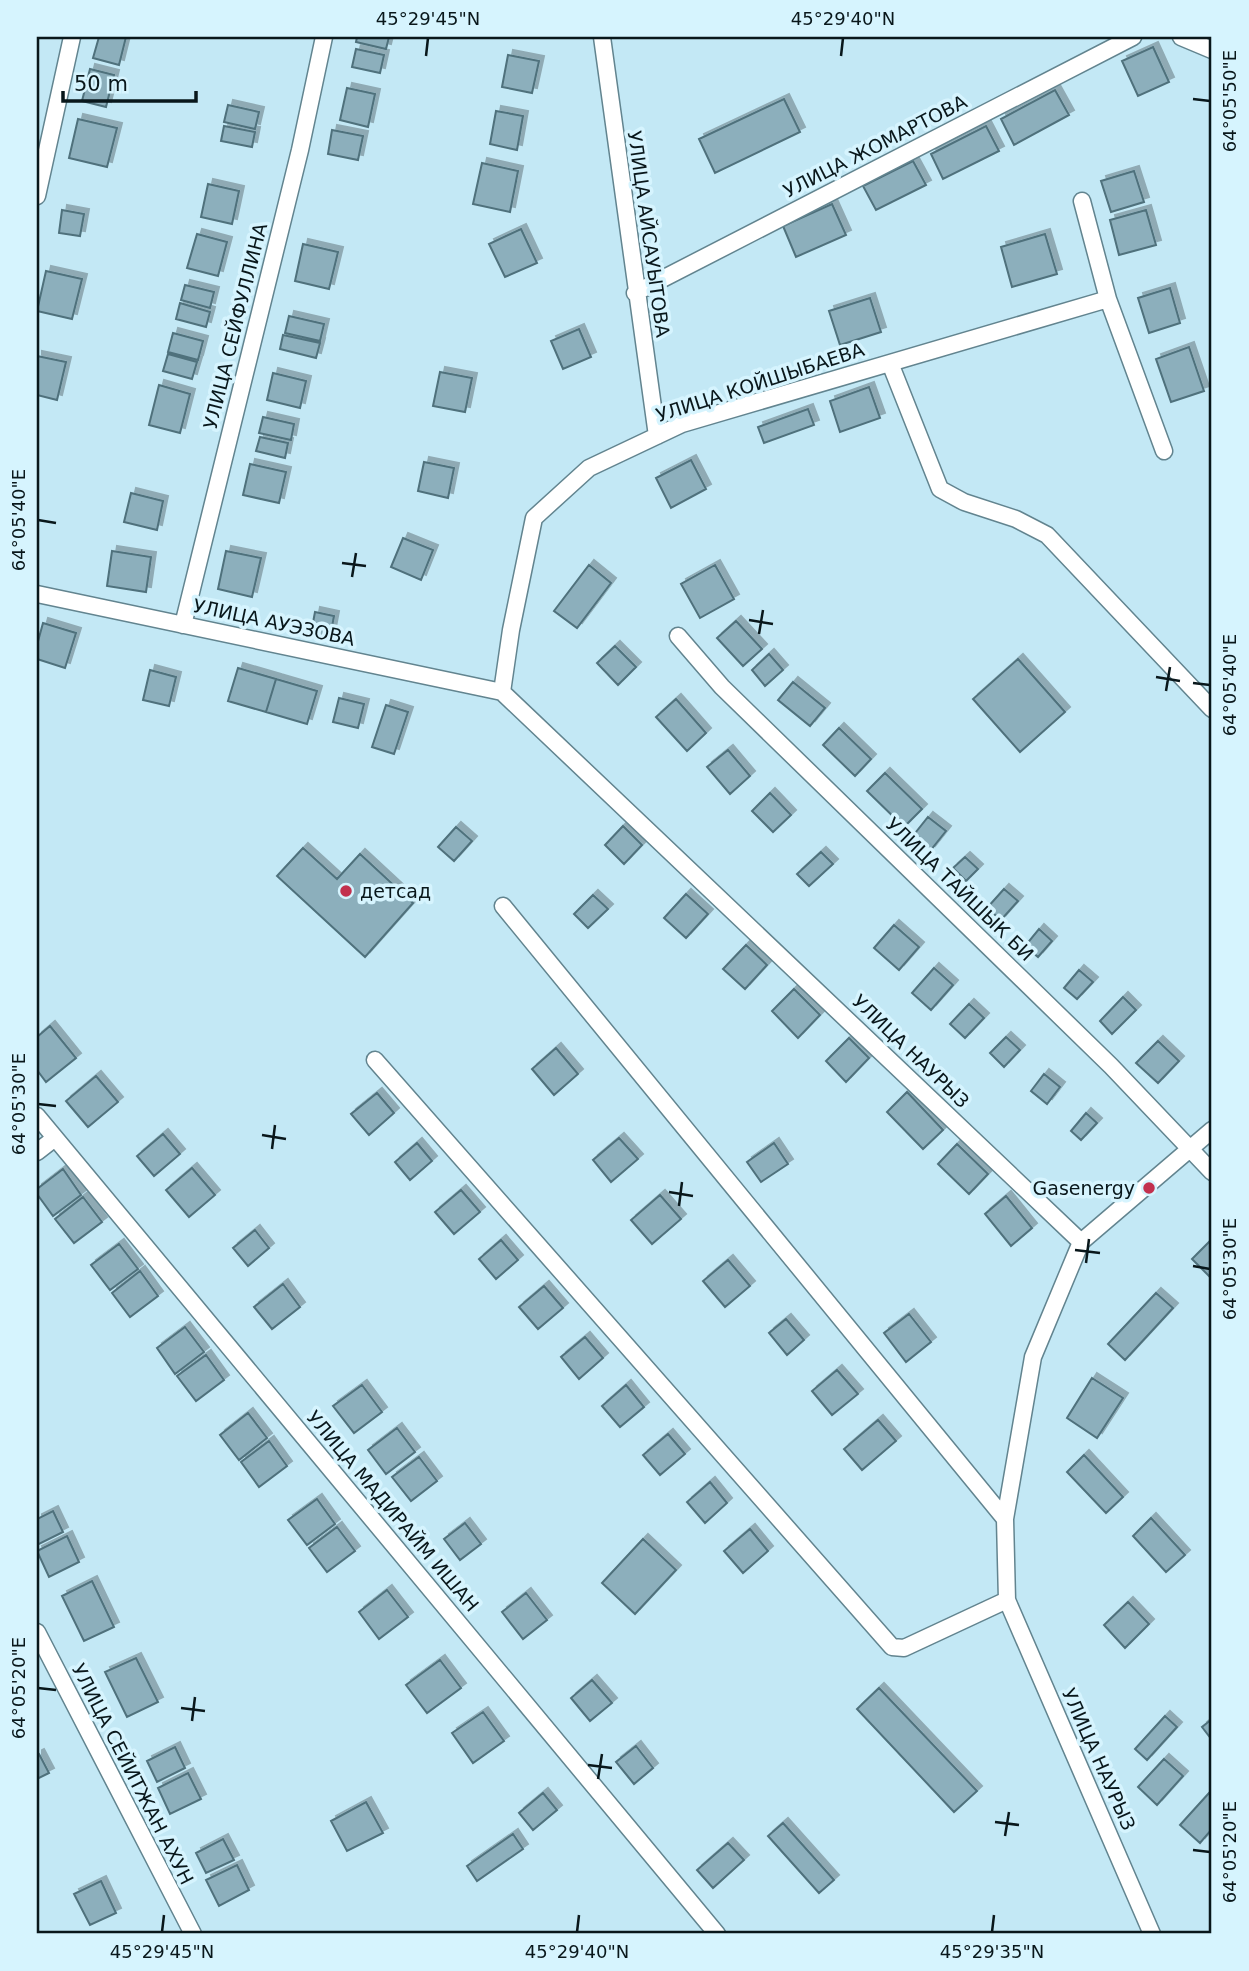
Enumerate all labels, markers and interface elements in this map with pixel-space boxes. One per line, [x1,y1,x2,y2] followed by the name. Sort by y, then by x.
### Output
[376,8,480,29] text: 45°29'45"N
[791,8,895,29] text: 45°29'40"N
[1219,50,1240,152] text: 64°05'50"E
[63,60,196,104] scale bar
[74,72,128,96] text: 50 m
[780,90,970,202] street label: УЛИЦА ЖОМАРТОВА
[624,129,674,339] street label: УЛИЦА АЙСАУЫТОВА
[199,221,271,431] street label: УЛИЦА СЕЙФУЛЛИНА
[653,338,867,426] street label: УЛИЦА КОЙШЫБАЕВА
[8,469,29,571] text: 64°05'40"E
[191,594,357,650] street label: УЛИЦА АУЭЗОВА
[1219,634,1240,736] text: 64°05'40"E
[882,813,1038,965] street label: УЛИЦА ТАЙШЫК БИ
[360,880,431,902] place label: детсад
[338,883,354,899] marker: детсад
[848,990,974,1112] street label: УЛИЦА НАУРЫЗ
[8,1053,29,1155] text: 64°05'30"E
[1033,1177,1135,1199] place label: Gasenergy
[1141,1180,1157,1196] marker: Gasenergy
[1219,1218,1240,1320] text: 64°05'30"E
[303,1406,483,1616] street label: УЛИЦА МАДИРАЙМ ИШАН
[8,1637,29,1739] text: 64°05'20"E
[68,1660,198,1888] street label: УЛИЦА СЕЙИТЖАН АХУН
[1058,1685,1140,1833] street label: УЛИЦА НАУРЫЗ
[1219,1801,1240,1903] text: 64°05'20"E
[110,1941,214,1962] text: 45°29'45"N
[525,1941,629,1962] text: 45°29'40"N
[940,1941,1044,1962] text: 45°29'35"N

